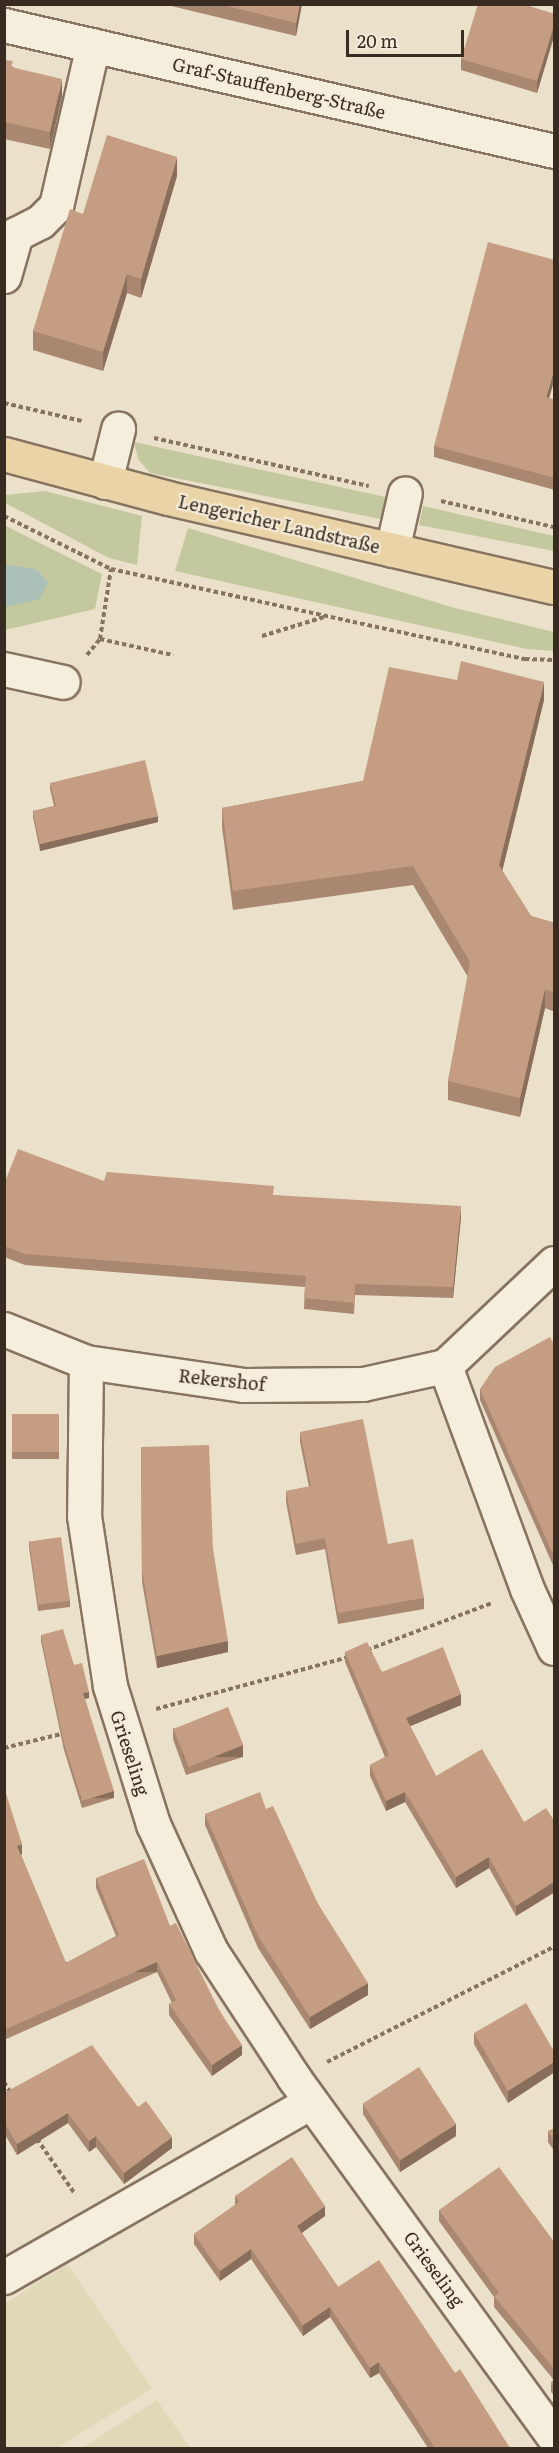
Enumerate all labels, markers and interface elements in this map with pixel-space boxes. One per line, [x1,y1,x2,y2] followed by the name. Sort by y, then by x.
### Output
[349,18,468,56] scale bar
[357,27,398,54] text: 20 m
[170,53,388,123] street label: Graf-Stauffenberg-Straße
[176,490,382,558] street label: Lengericher Landstraße
[177,1365,267,1395] street label: Rekershof
[106,1708,154,1798] street label: Grieseling
[399,2227,469,2311] street label: Grieseling

